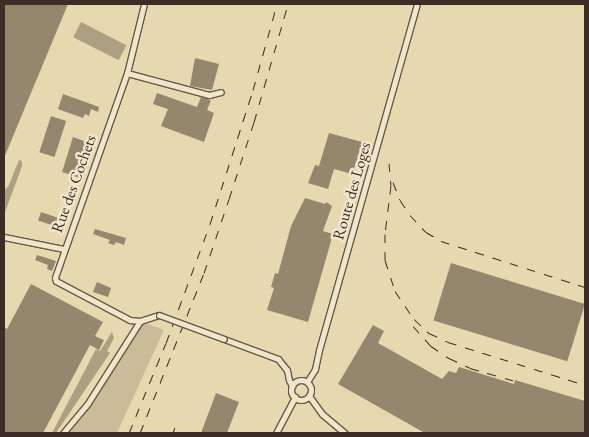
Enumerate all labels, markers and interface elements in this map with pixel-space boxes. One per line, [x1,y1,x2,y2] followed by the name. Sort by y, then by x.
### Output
[47,133,101,235] street label: Rue des Cochets
[329,140,375,242] street label: Route des Loges

